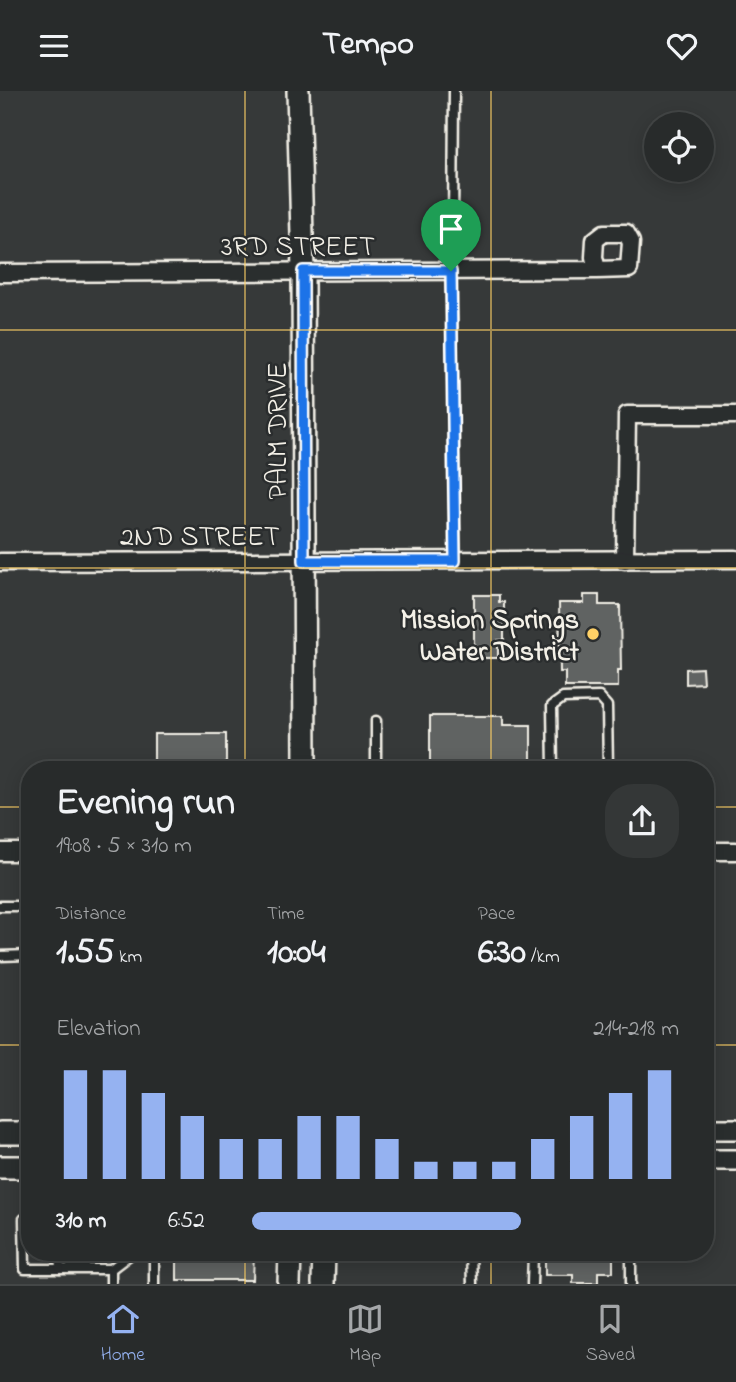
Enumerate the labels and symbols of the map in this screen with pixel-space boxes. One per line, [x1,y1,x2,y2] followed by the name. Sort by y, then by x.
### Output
[421,199,481,271] pin
[221,228,375,269] street label: 3RD STREET
[259,362,300,500] street label: PALM DRIVE
[120,518,280,559] street label: 2ND STREET
[400,601,580,674] place label: Mission Springs Water District
[585,626,601,642] marker: Mission Springs Water District

